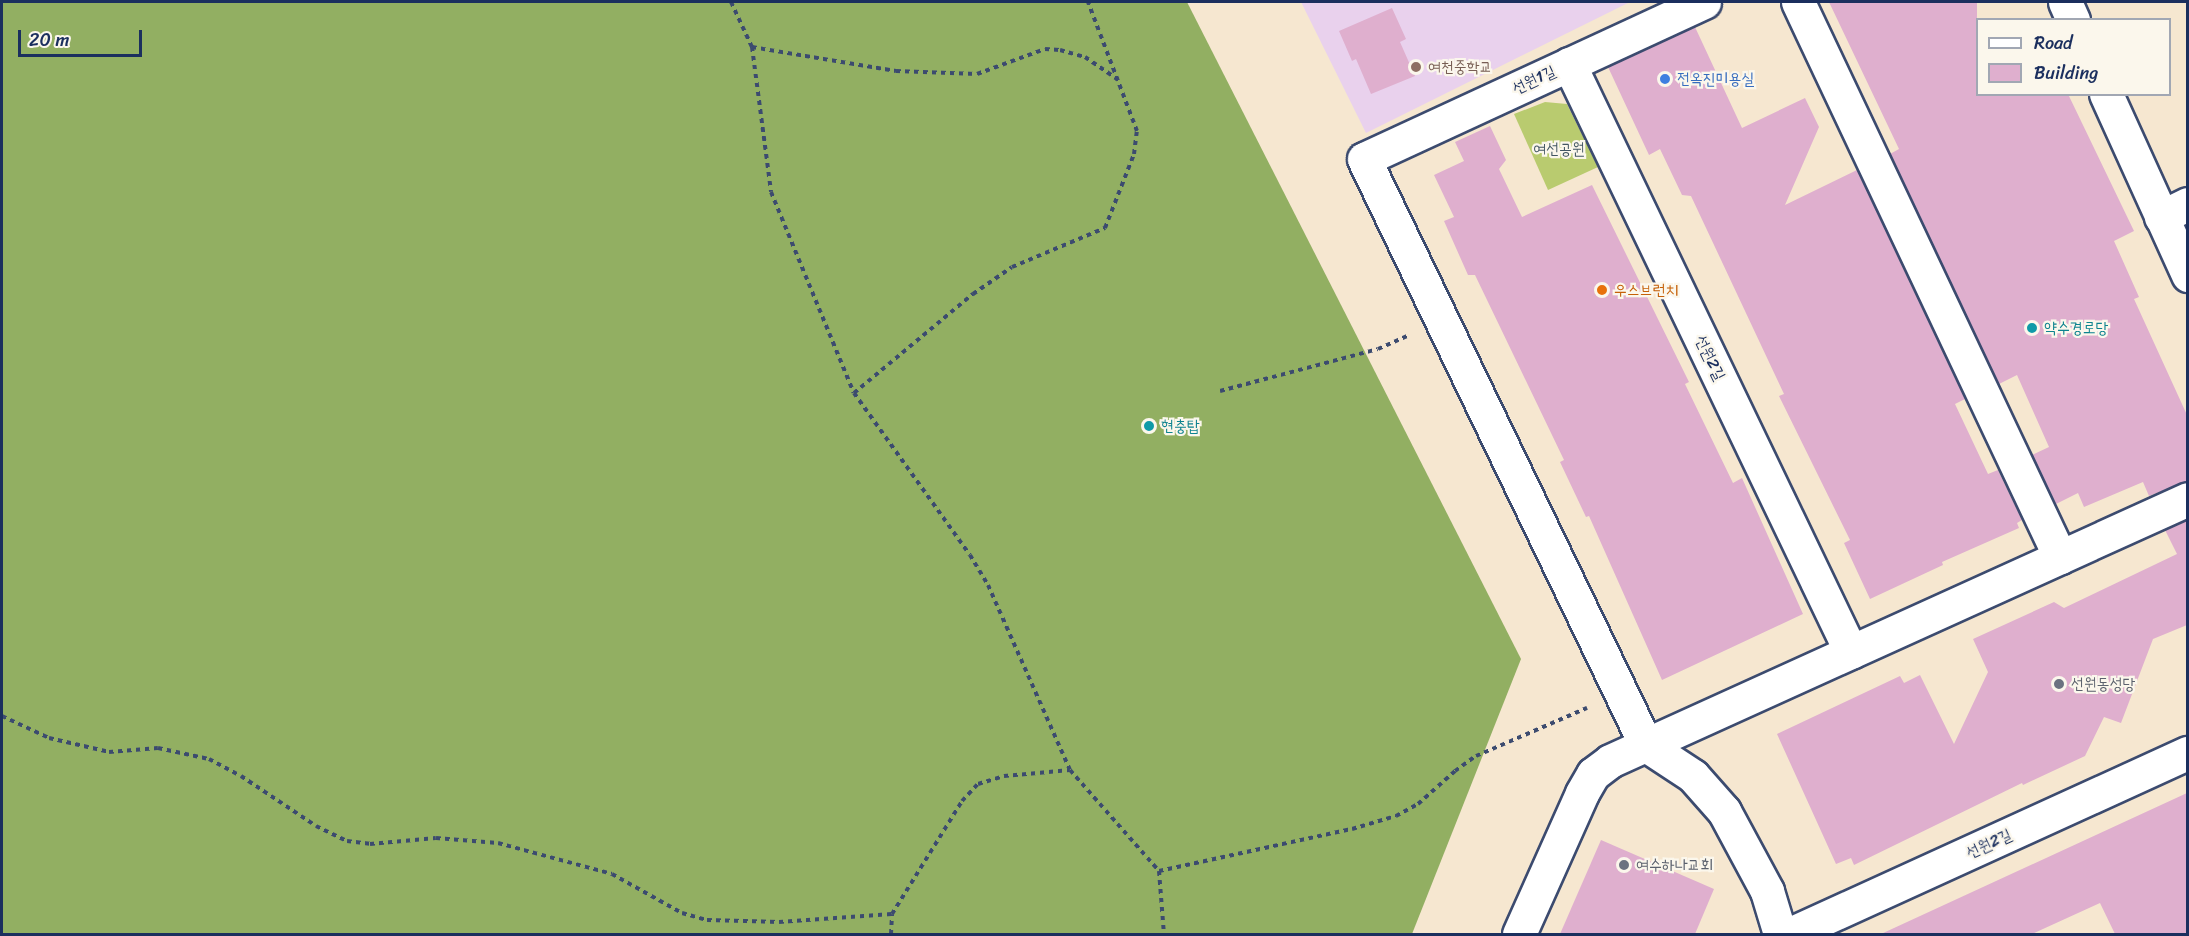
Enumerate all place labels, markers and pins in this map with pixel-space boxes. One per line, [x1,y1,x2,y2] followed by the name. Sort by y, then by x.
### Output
[1428,57,1492,77] place label: 여천중학교
[1409,60,1423,74] marker: 여천중학교
[1677,69,1754,89] place label: 전옥진미용실
[1658,72,1672,86] marker: 전옥진미용실
[1614,280,1678,300] place label: 우스브런치
[1595,283,1609,297] marker: 우스브런치
[2044,318,2108,338] place label: 약수경로당
[2025,321,2039,335] marker: 약수경로당
[1161,416,1200,436] place label: 현충탑
[1142,419,1156,433] marker: 현충탑
[2071,674,2135,694] place label: 선원동성당
[2052,677,2066,691] marker: 선원동성당
[1636,855,1713,875] place label: 여수하나교회
[1617,858,1631,872] marker: 여수하나교회

